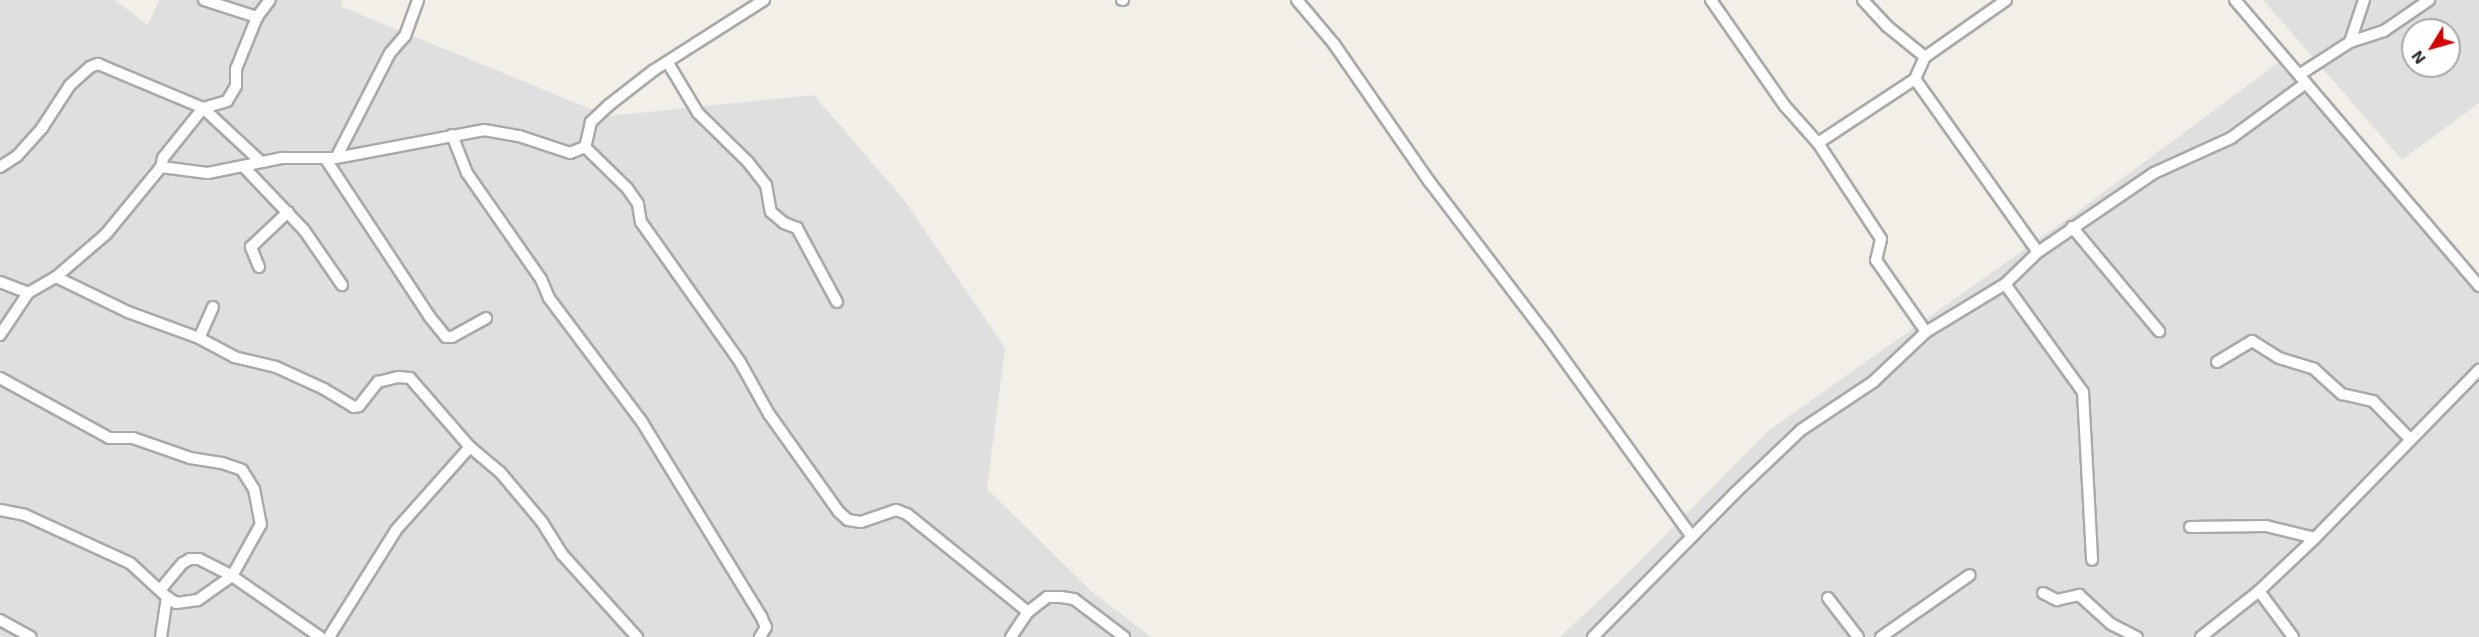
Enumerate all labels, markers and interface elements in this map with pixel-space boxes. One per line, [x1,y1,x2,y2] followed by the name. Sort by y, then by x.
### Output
[2401,18,2461,78] north arrow
[2407,48,2429,68] text: N

